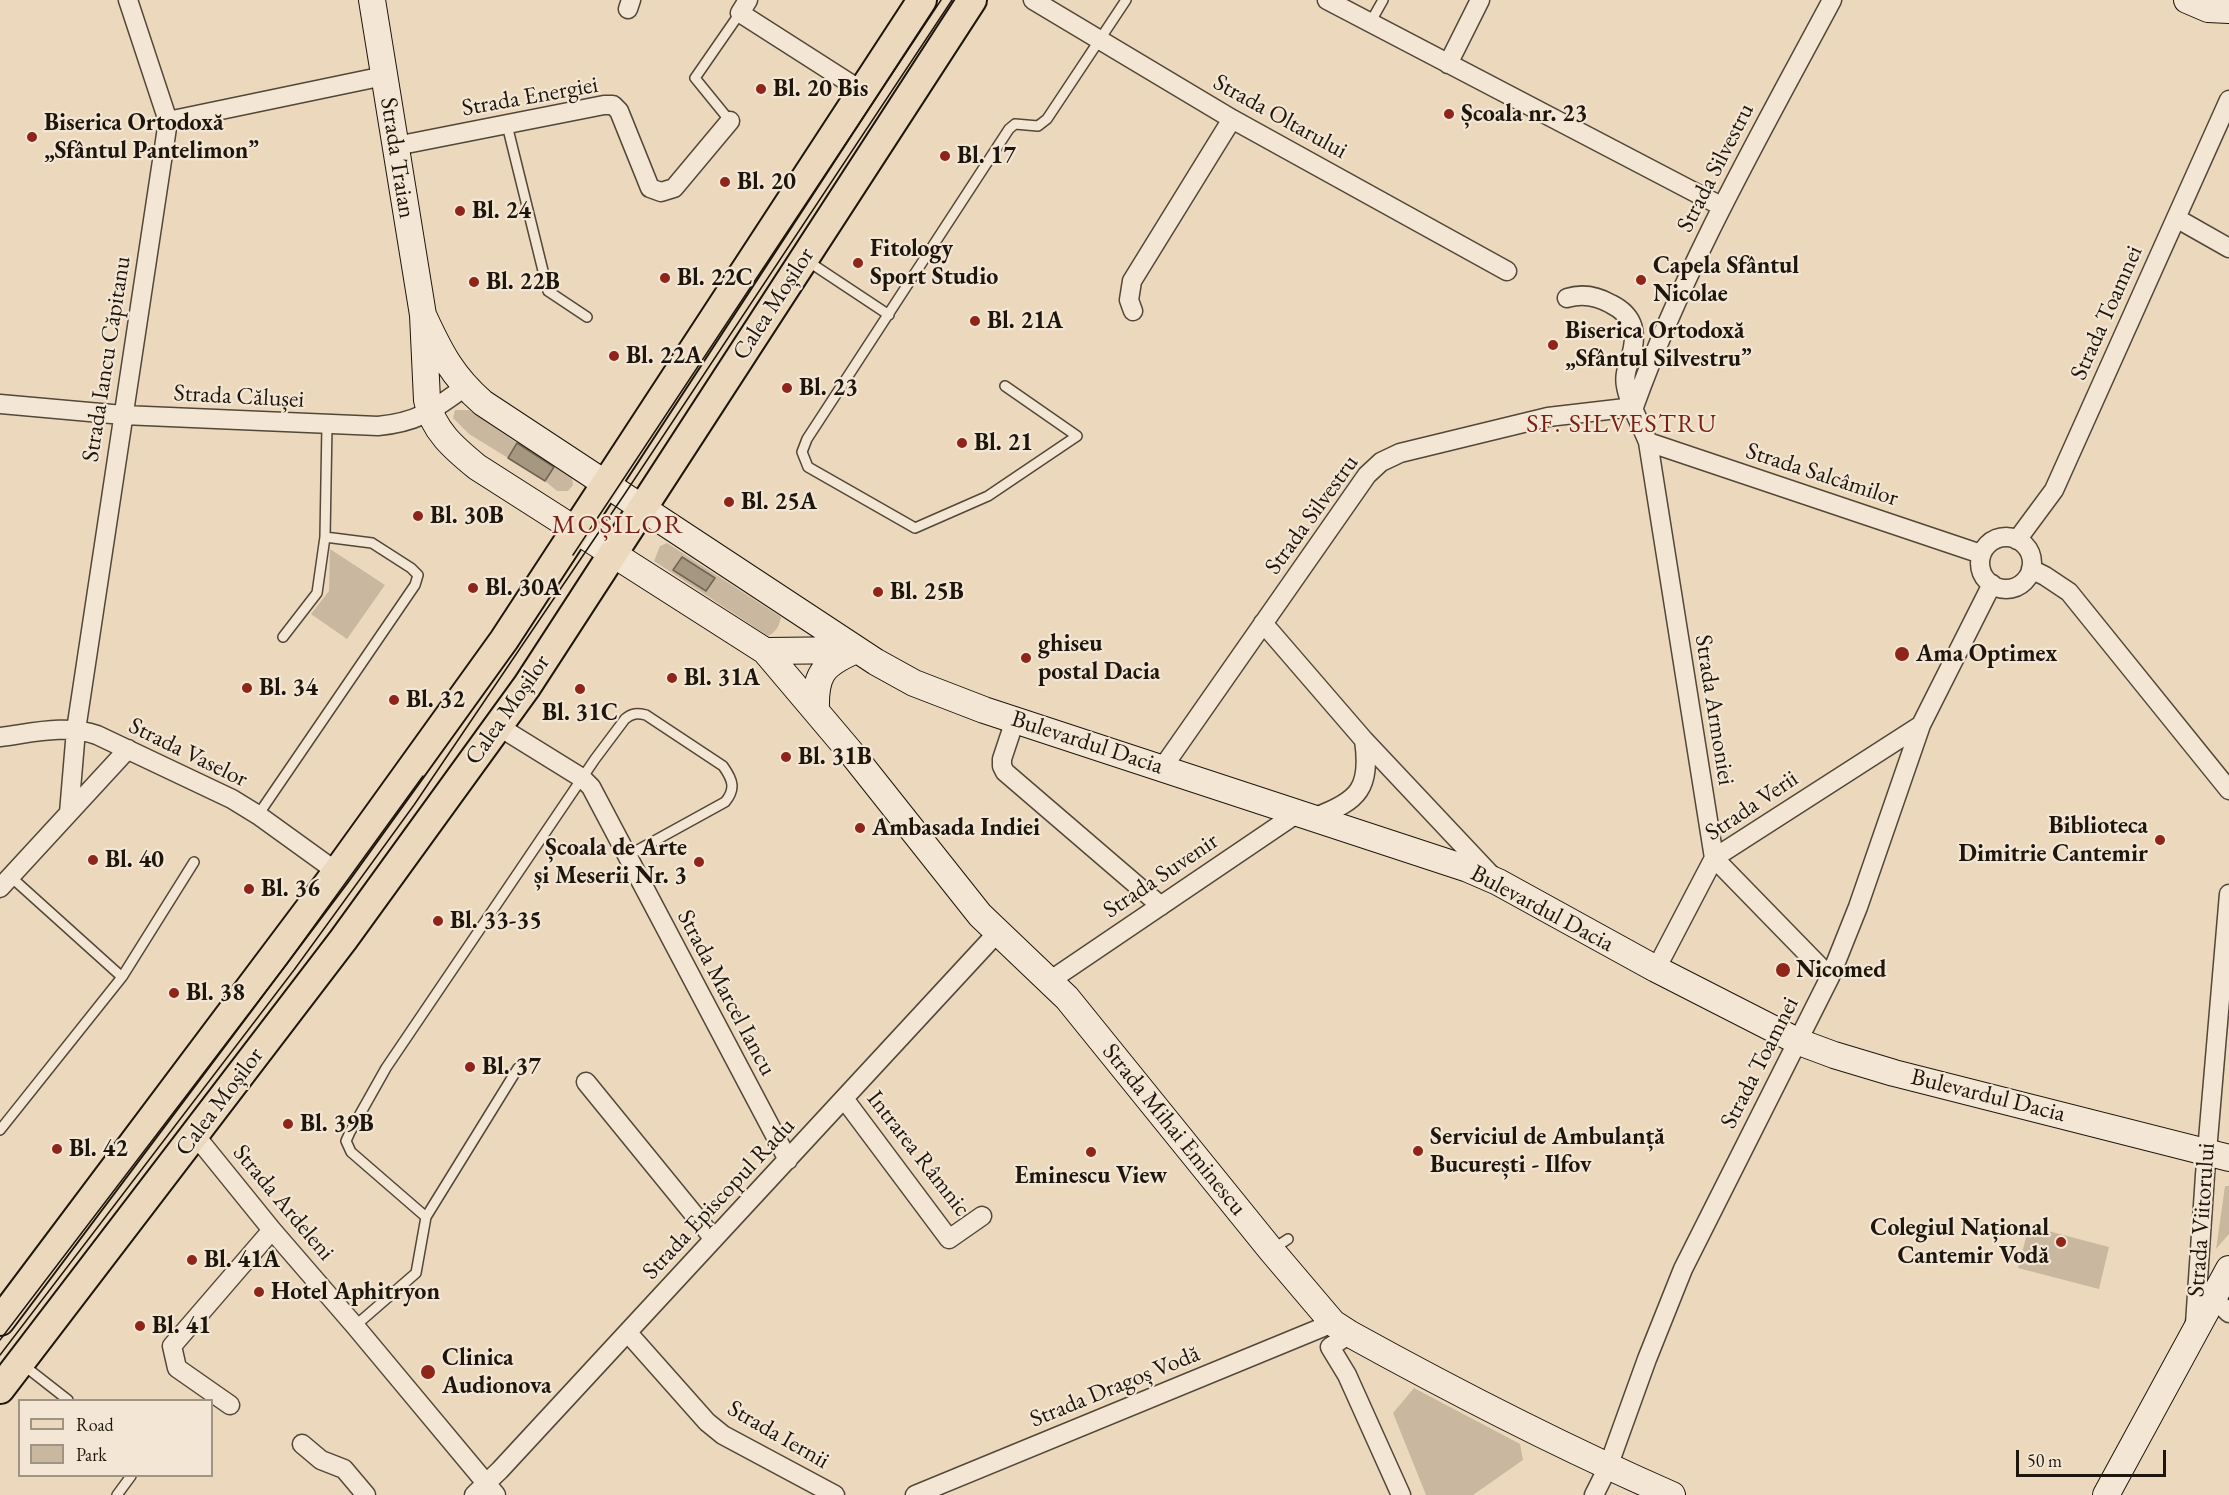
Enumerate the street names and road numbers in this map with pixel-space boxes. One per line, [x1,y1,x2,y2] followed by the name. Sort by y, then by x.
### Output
[1208,68,1352,166] street label: Strada Oltarului
[460,71,600,123] street label: Strada Energiei
[373,95,421,221] street label: Strada Traian
[1671,99,1761,237] street label: Strada Silvestru
[2065,241,2149,385] street label: Strada Toamnei
[727,242,821,366] street label: Calea Moșilor
[77,254,137,464] street label: Strada Iancu Căpitanu
[173,379,305,415] street label: Strada Călușei
[1742,437,1902,513] street label: Strada Salcâmilor
[1259,450,1365,580] street label: Strada Silvestru
[1688,633,1740,787] street label: Strada Armoniei
[459,649,557,771] street label: Calea Moșilor
[1007,705,1167,781] street label: Bulevardul Dacia
[124,712,252,794] street label: Strada Vaselor
[1700,765,1804,847] street label: Strada Verii
[1098,827,1224,925] street label: Strada Suvenir
[1466,859,1618,959] street label: Bulevardul Dacia
[670,905,782,1081] street label: Strada Marcel Iancu
[1714,992,1806,1134] street label: Strada Toamnei
[1096,1038,1252,1222] street label: Strada Mihai Eminescu
[170,1042,270,1162] street label: Calea Moșilor
[1908,1063,2068,1129] street label: Bulevardul Dacia
[860,1085,976,1223] street label: Intrarea Râmnic
[637,1112,801,1286] street label: Strada Episcopul Radu
[226,1139,340,1267] street label: Strada Ardeleni
[2182,1142,2222,1298] street label: Strada Viitorului
[1026,1340,1204,1434] street label: Strada Dragoș Vodă
[722,1394,834,1476] street label: Strada Iernii

